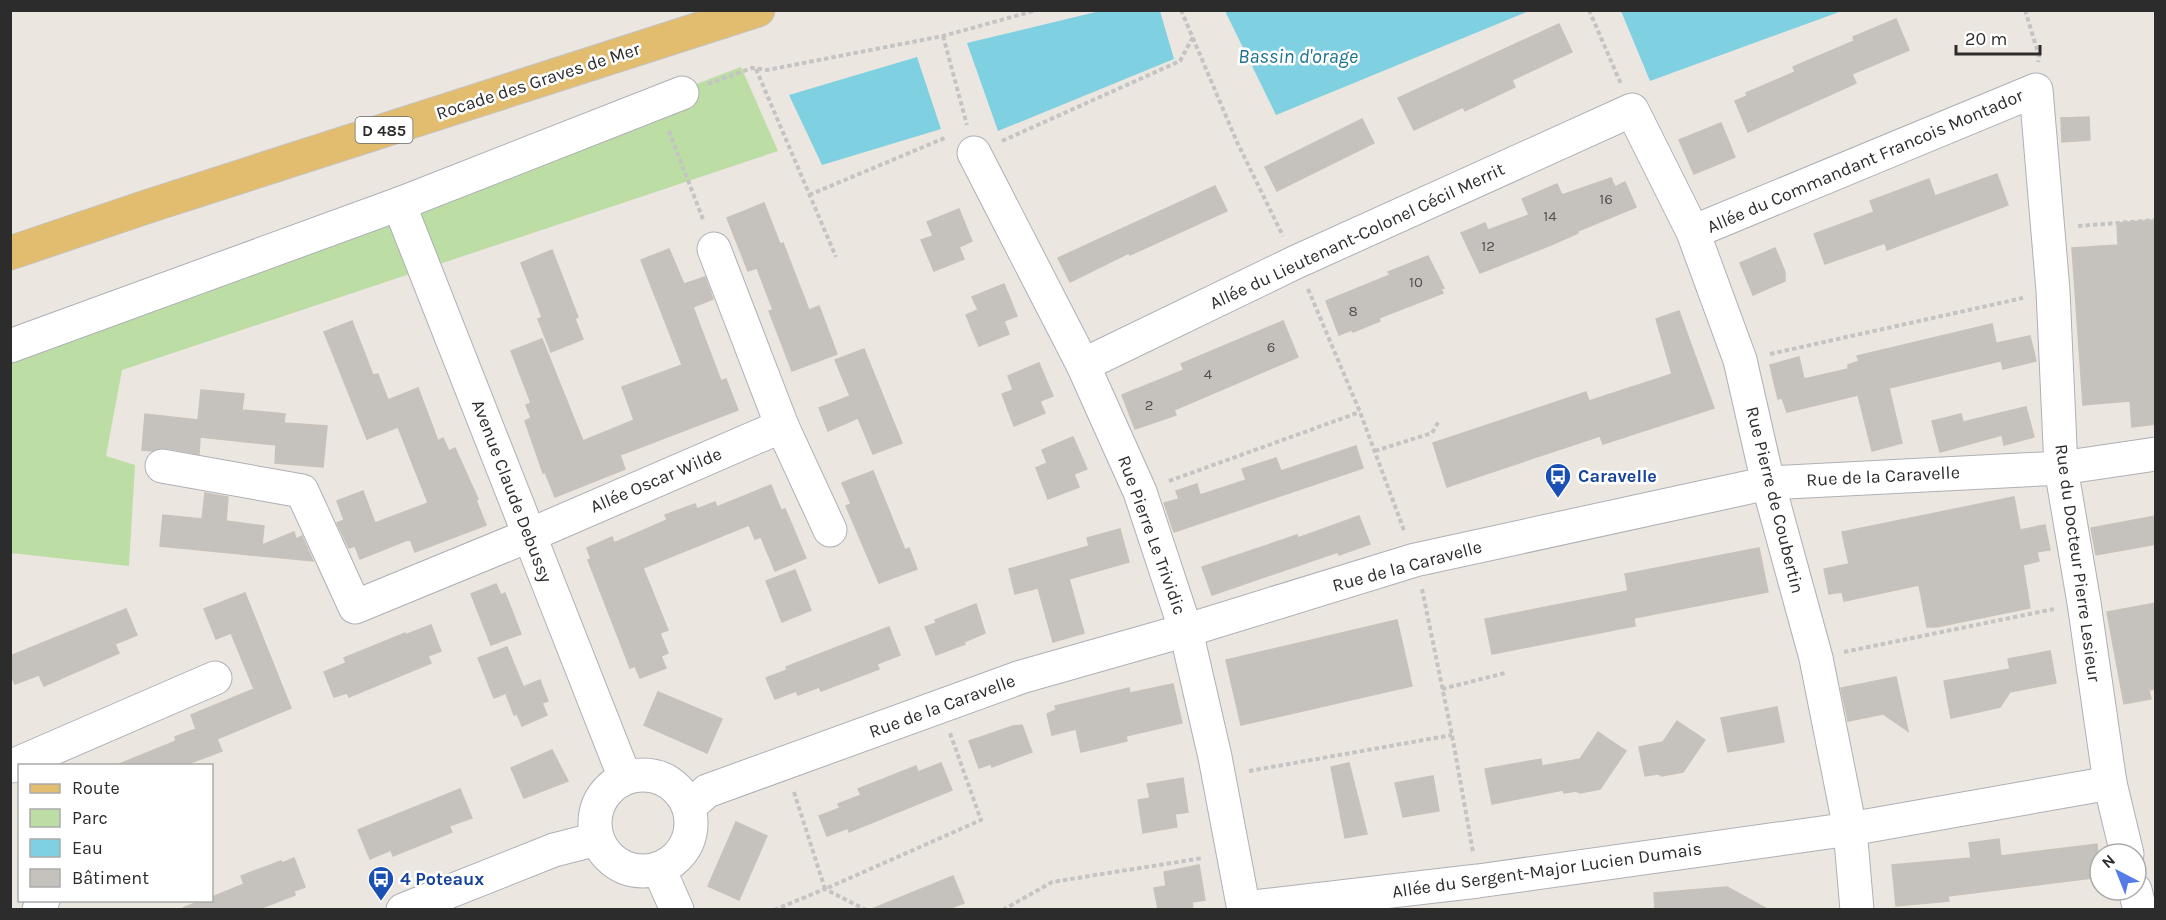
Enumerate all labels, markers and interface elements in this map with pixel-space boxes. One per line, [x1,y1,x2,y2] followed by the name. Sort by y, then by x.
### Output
[1956,18,2040,56] scale bar
[1965,28,2007,50] text: 20 m
[433,37,643,124] street label: Rocade des Graves de Mer
[1238,45,1358,68] water label: Bassin d'orage
[1704,84,2027,238] street label: Allée du Commandant Francois Montador
[356,117,412,143] road number: D 485
[1206,158,1508,314] street label: Allée du Lieutenant-Colonel Cécil Merrit
[1599,190,1613,208] house number: 16
[1543,207,1557,225] house number: 14
[1481,237,1495,255] house number: 12
[1409,273,1423,291] house number: 10
[1348,302,1358,320] house number: 8
[1267,338,1275,356] house number: 6
[1204,365,1213,383] house number: 4
[467,396,557,586] street label: Avenue Claude Debussy
[1145,396,1153,414] house number: 2
[1741,404,1809,596] street label: Rue Pierre de Coubertin
[587,442,725,518] street label: Allée Oscar Wilde
[2050,443,2106,684] street label: Rue du Docteur Pierre Lesieur
[1113,452,1191,618] street label: Rue Pierre Le Trividic
[1543,461,1573,499] bus stop icon: Caravelle
[1806,461,1960,491] street label: Rue de la Caravelle
[1578,465,1657,487] place label: Caravelle
[1330,535,1484,597] street label: Rue de la Caravelle
[866,669,1018,743] street label: Rue de la Caravelle
[18,764,213,902] legend
[72,777,120,799] text: Route
[72,807,108,829] text: Parc
[72,837,103,859] text: Eau
[1391,837,1703,903] street label: Allée du Sergent-Major Lucien Dumais
[2088,842,2148,902] north arrow
[2098,850,2119,872] text: N
[366,864,396,902] bus stop icon: 4 Poteaux
[72,867,149,889] text: Bâtiment
[400,868,484,890] place label: 4 Poteaux

